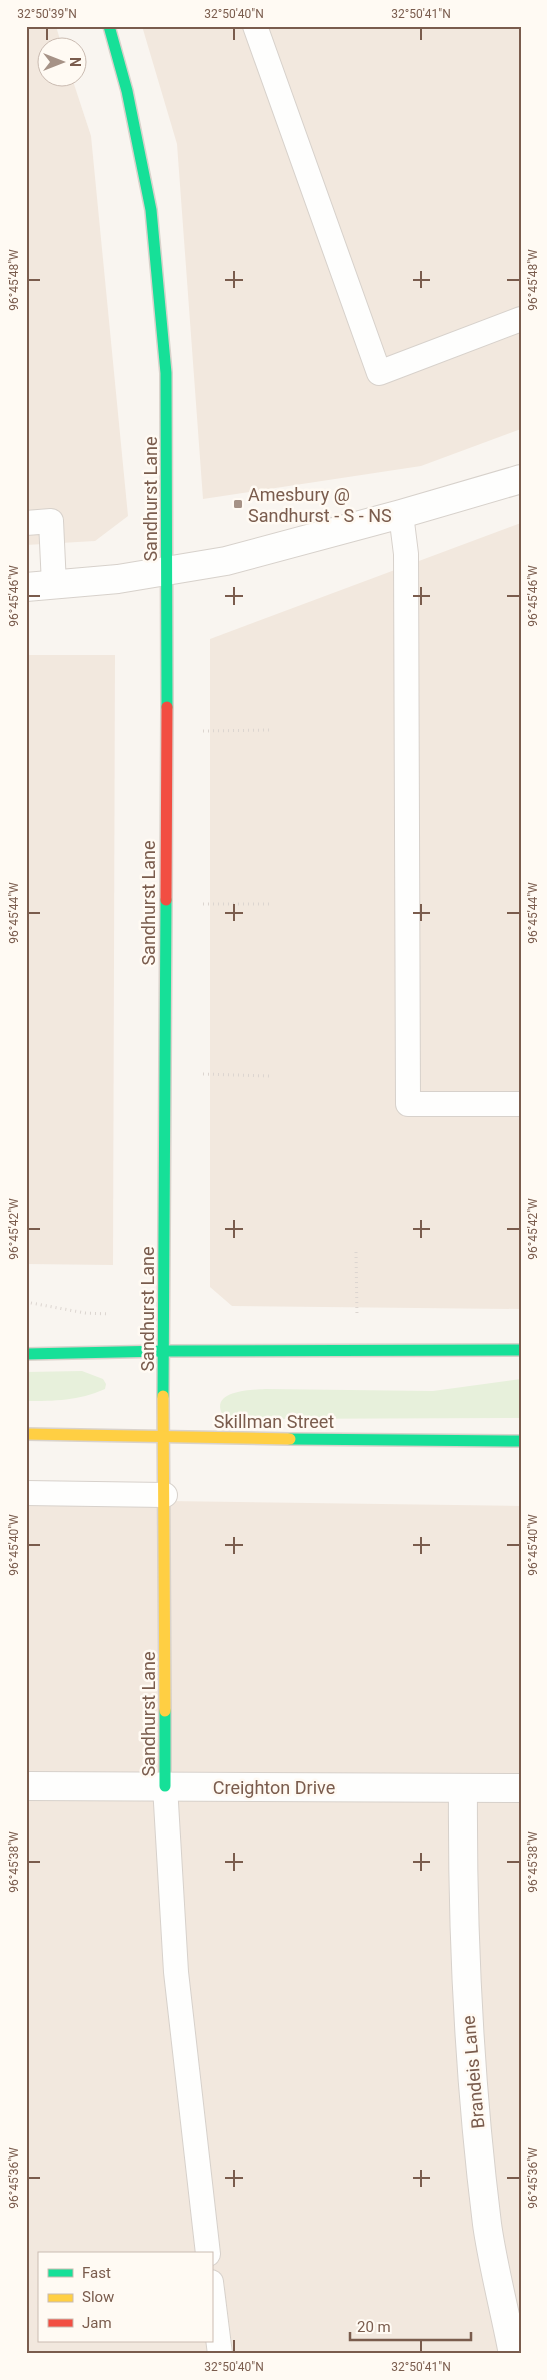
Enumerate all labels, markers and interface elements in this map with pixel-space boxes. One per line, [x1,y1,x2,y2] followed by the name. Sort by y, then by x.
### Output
[17,7,77,21] text: 32°50'39"N
[204,7,264,21] text: 32°50'40"N
[391,7,451,21] text: 32°50'41"N
[38,38,88,88] north arrow
[67,57,83,67] text: N
[7,249,21,311] text: 96°45'48"W
[526,249,540,311] text: 96°45'48"W
[140,436,161,562] street label: Sandhurst Lane
[248,484,392,526] place label: Amesbury @ Sandhurst - S - NS
[232,498,244,510] marker: Amesbury @ Sandhurst - S - NS
[7,565,21,627] text: 96°45'46"W
[526,565,540,627] text: 96°45'46"W
[138,840,159,966] street label: Sandhurst Lane
[7,882,21,944] text: 96°45'44"W
[526,882,540,944] text: 96°45'44"W
[7,1198,21,1260] text: 96°45'42"W
[526,1198,540,1260] text: 96°45'42"W
[137,1246,158,1372] street label: Sandhurst Lane
[214,1411,334,1432] street label: Skillman Street
[7,1514,21,1576] text: 96°45'40"W
[526,1514,540,1576] text: 96°45'40"W
[138,1651,159,1777] street label: Sandhurst Lane
[213,1777,335,1798] street label: Creighton Drive
[7,1831,21,1893] text: 96°45'38"W
[526,1831,540,1893] text: 96°45'38"W
[458,2015,488,2129] street label: Brandeis Lane
[7,2147,21,2209] text: 96°45'36"W
[526,2147,540,2209] text: 96°45'36"W
[38,2252,212,2342] legend
[82,2264,111,2282] text: Fast
[82,2288,114,2306] text: Slow
[350,2310,471,2342] scale bar
[82,2314,112,2332] text: Jam
[357,2318,391,2336] text: 20 m
[204,2360,264,2374] text: 32°50'40"N
[391,2360,451,2374] text: 32°50'41"N

